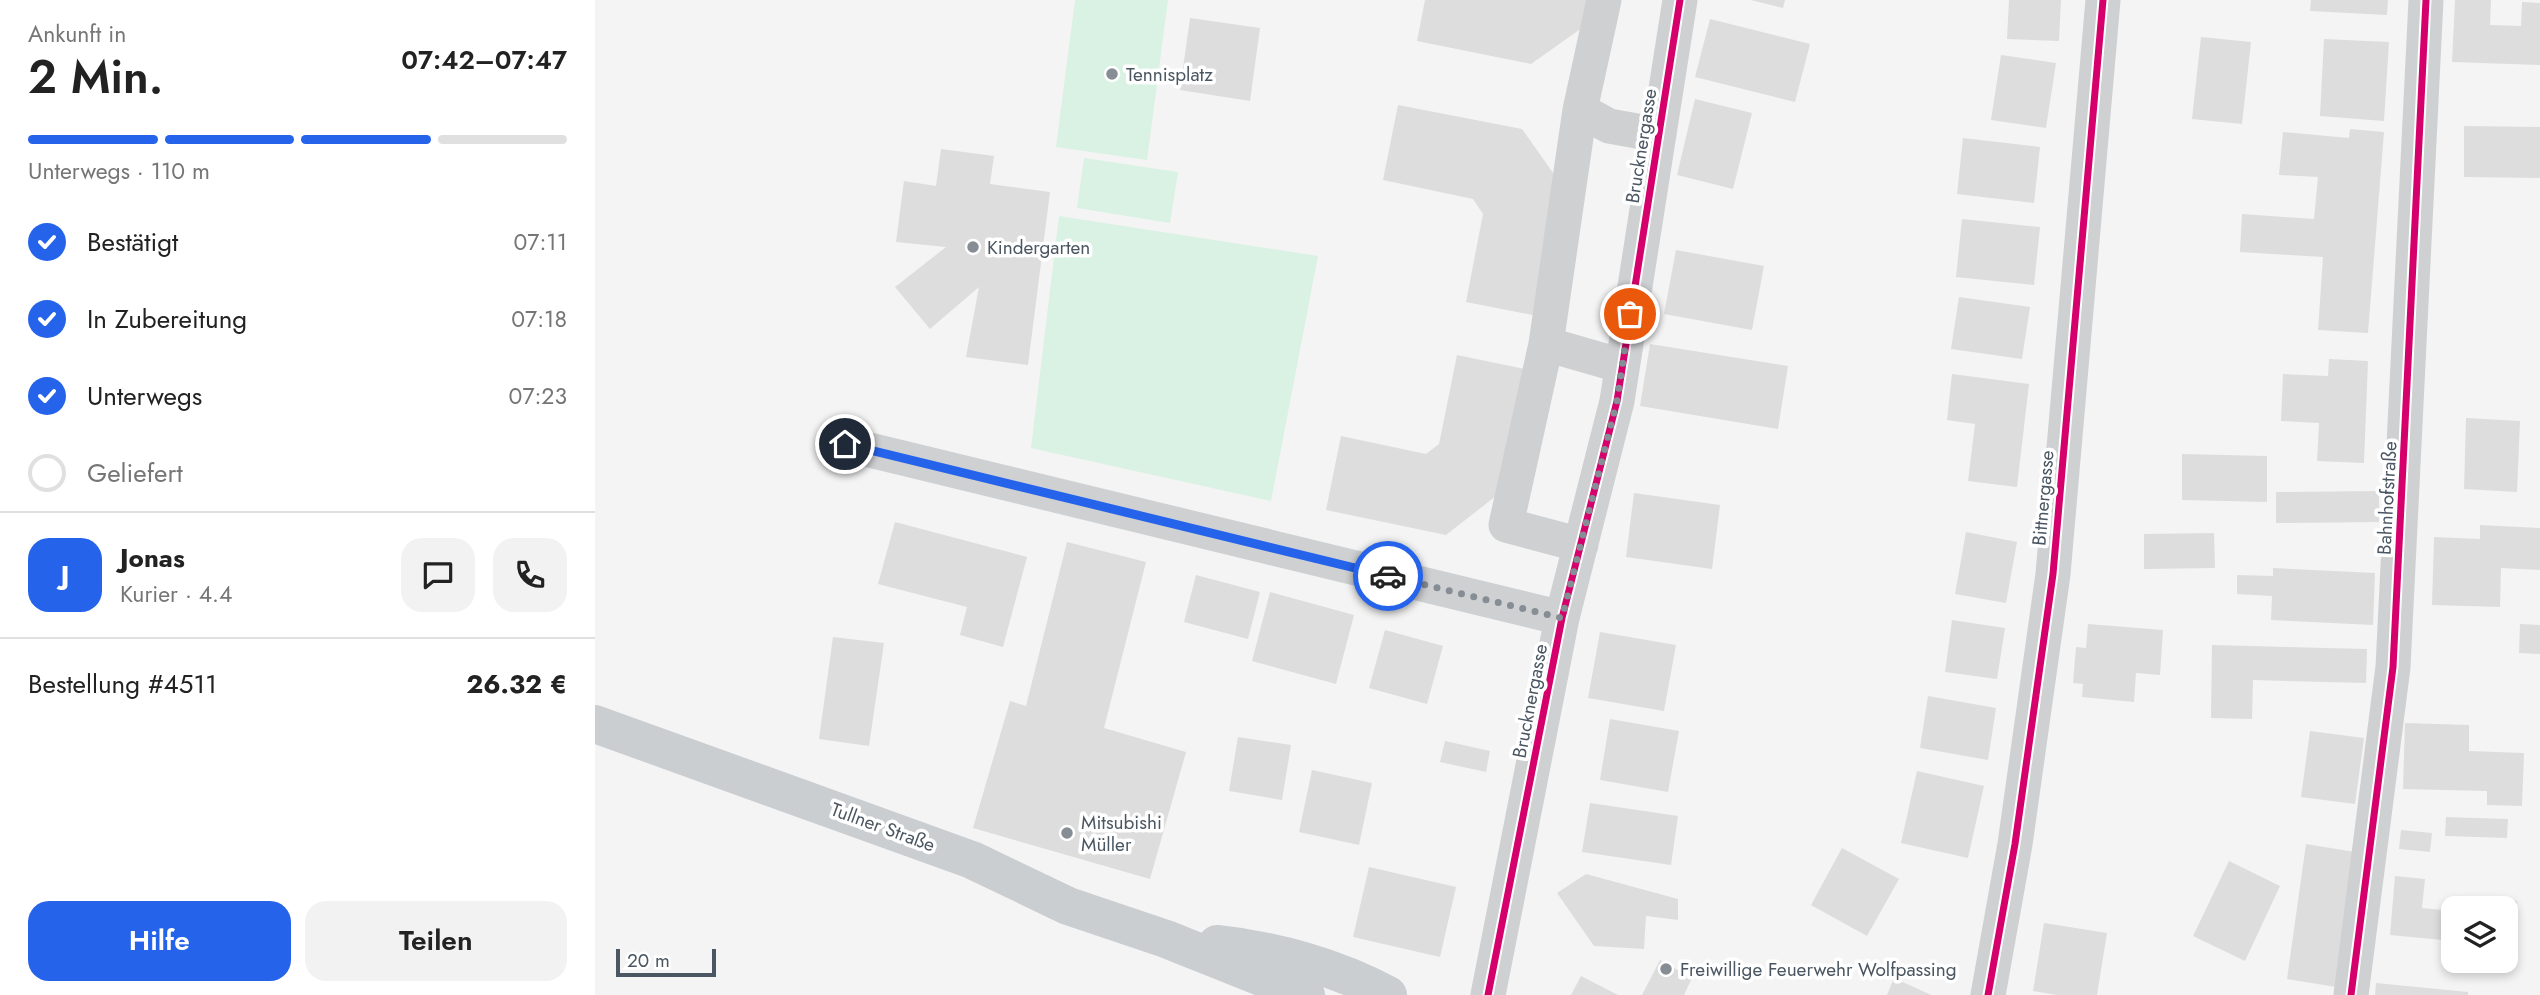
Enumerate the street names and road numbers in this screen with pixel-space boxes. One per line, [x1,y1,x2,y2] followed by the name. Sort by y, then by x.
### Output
[1619,87,1663,205] street label: Brucknergasse
[2371,440,2403,556] street label: Bahnhofstraße
[2025,449,2061,547] street label: Bittnergasse
[1506,641,1554,760] street label: Brucknergasse
[827,796,939,858] street label: Tullner Straße

